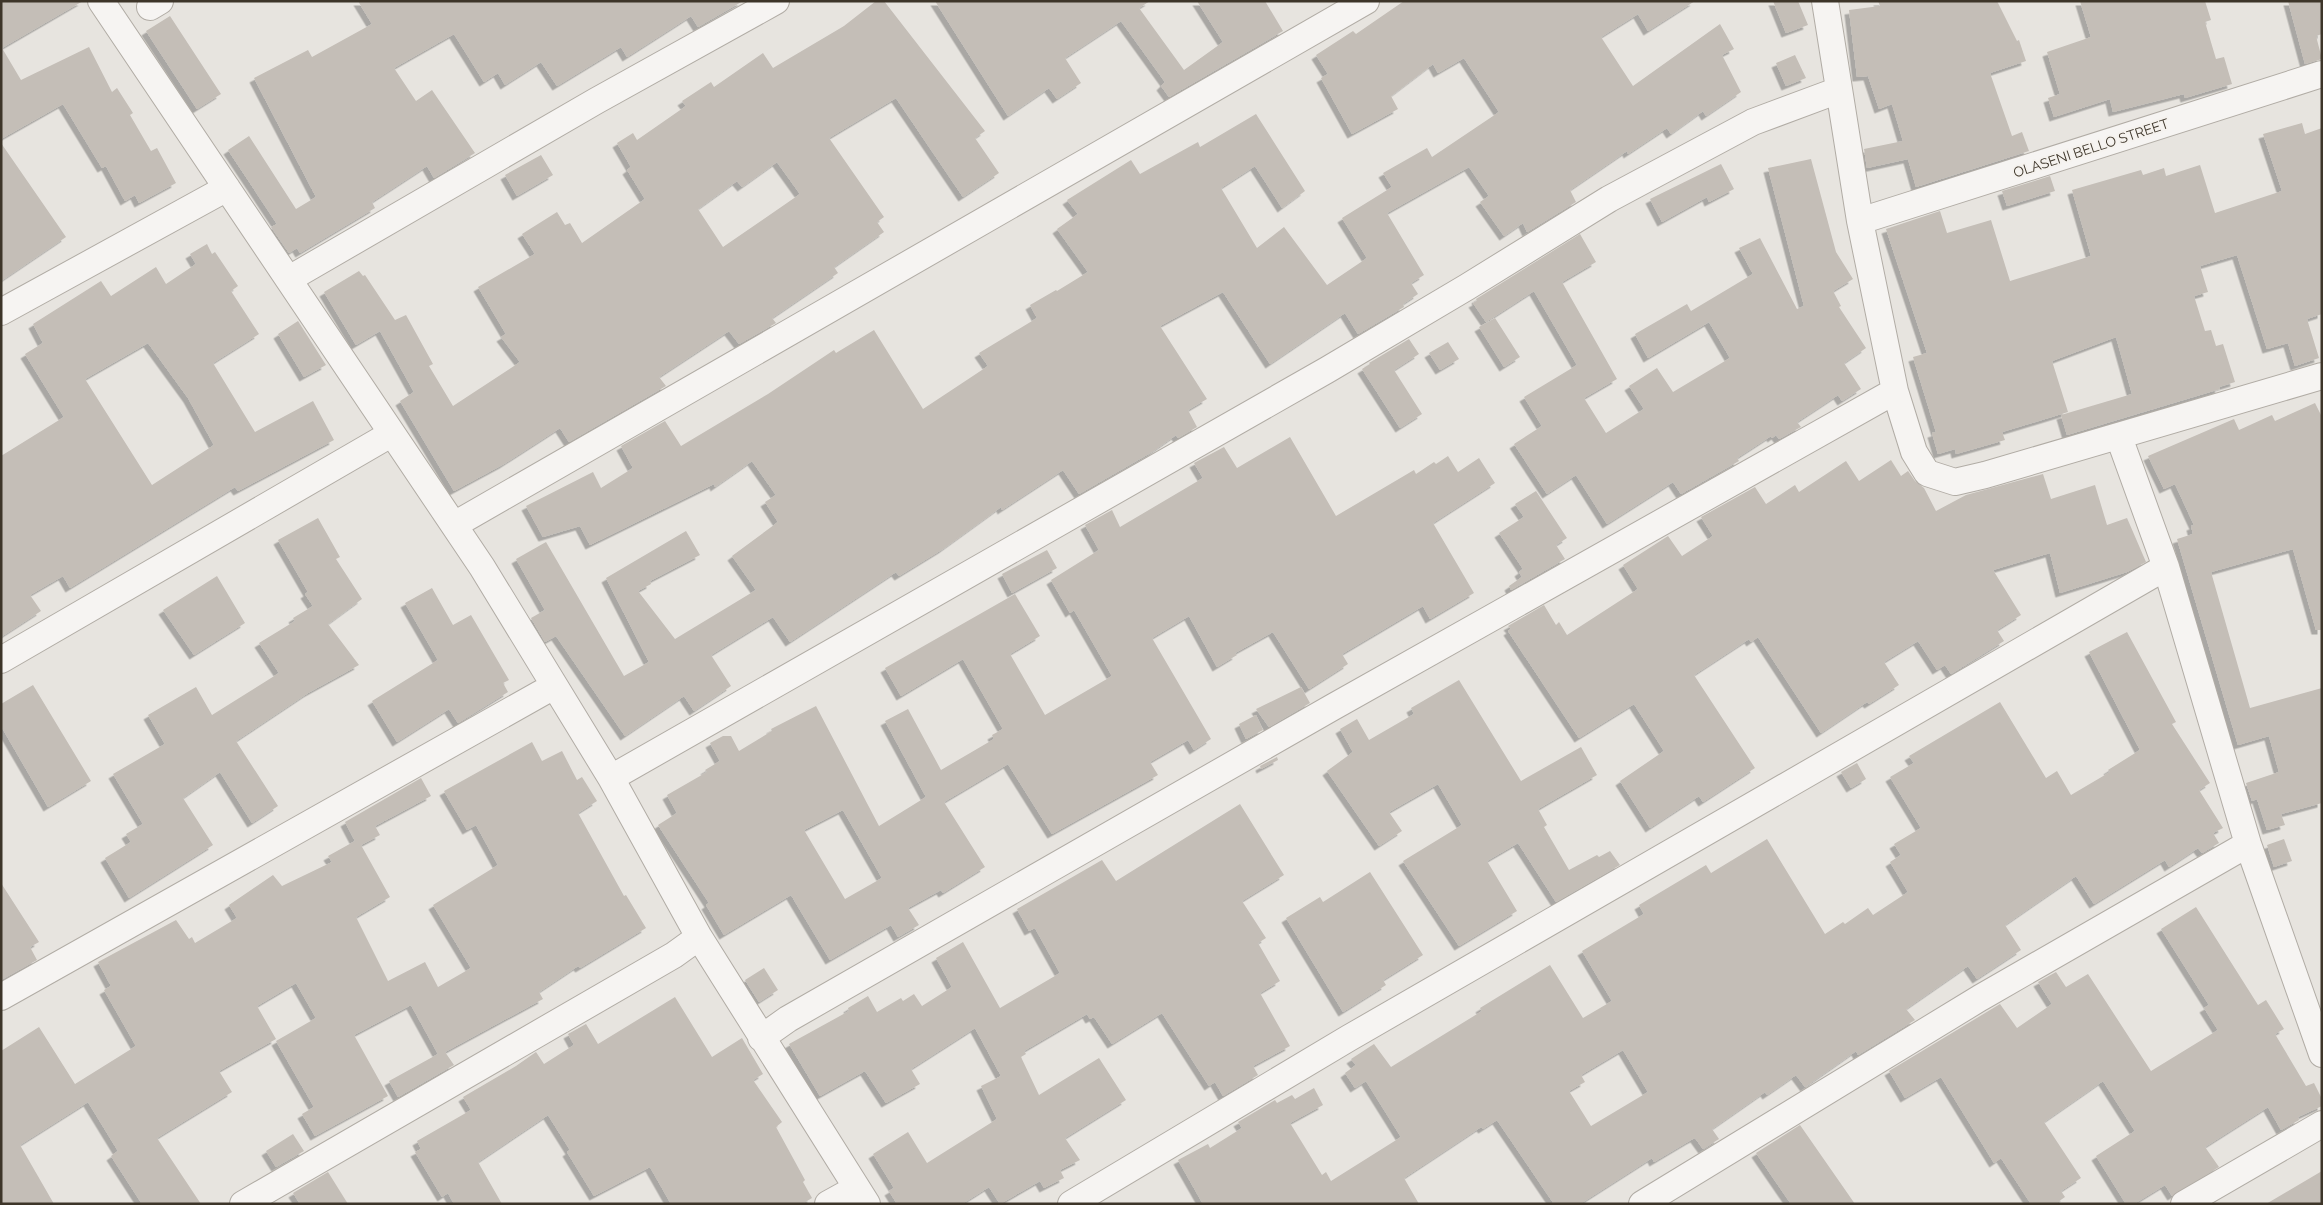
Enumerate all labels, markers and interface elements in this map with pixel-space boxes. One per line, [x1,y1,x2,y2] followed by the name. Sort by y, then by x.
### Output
[2011,115,2171,181] street label: OLASENI BELLO STREET

